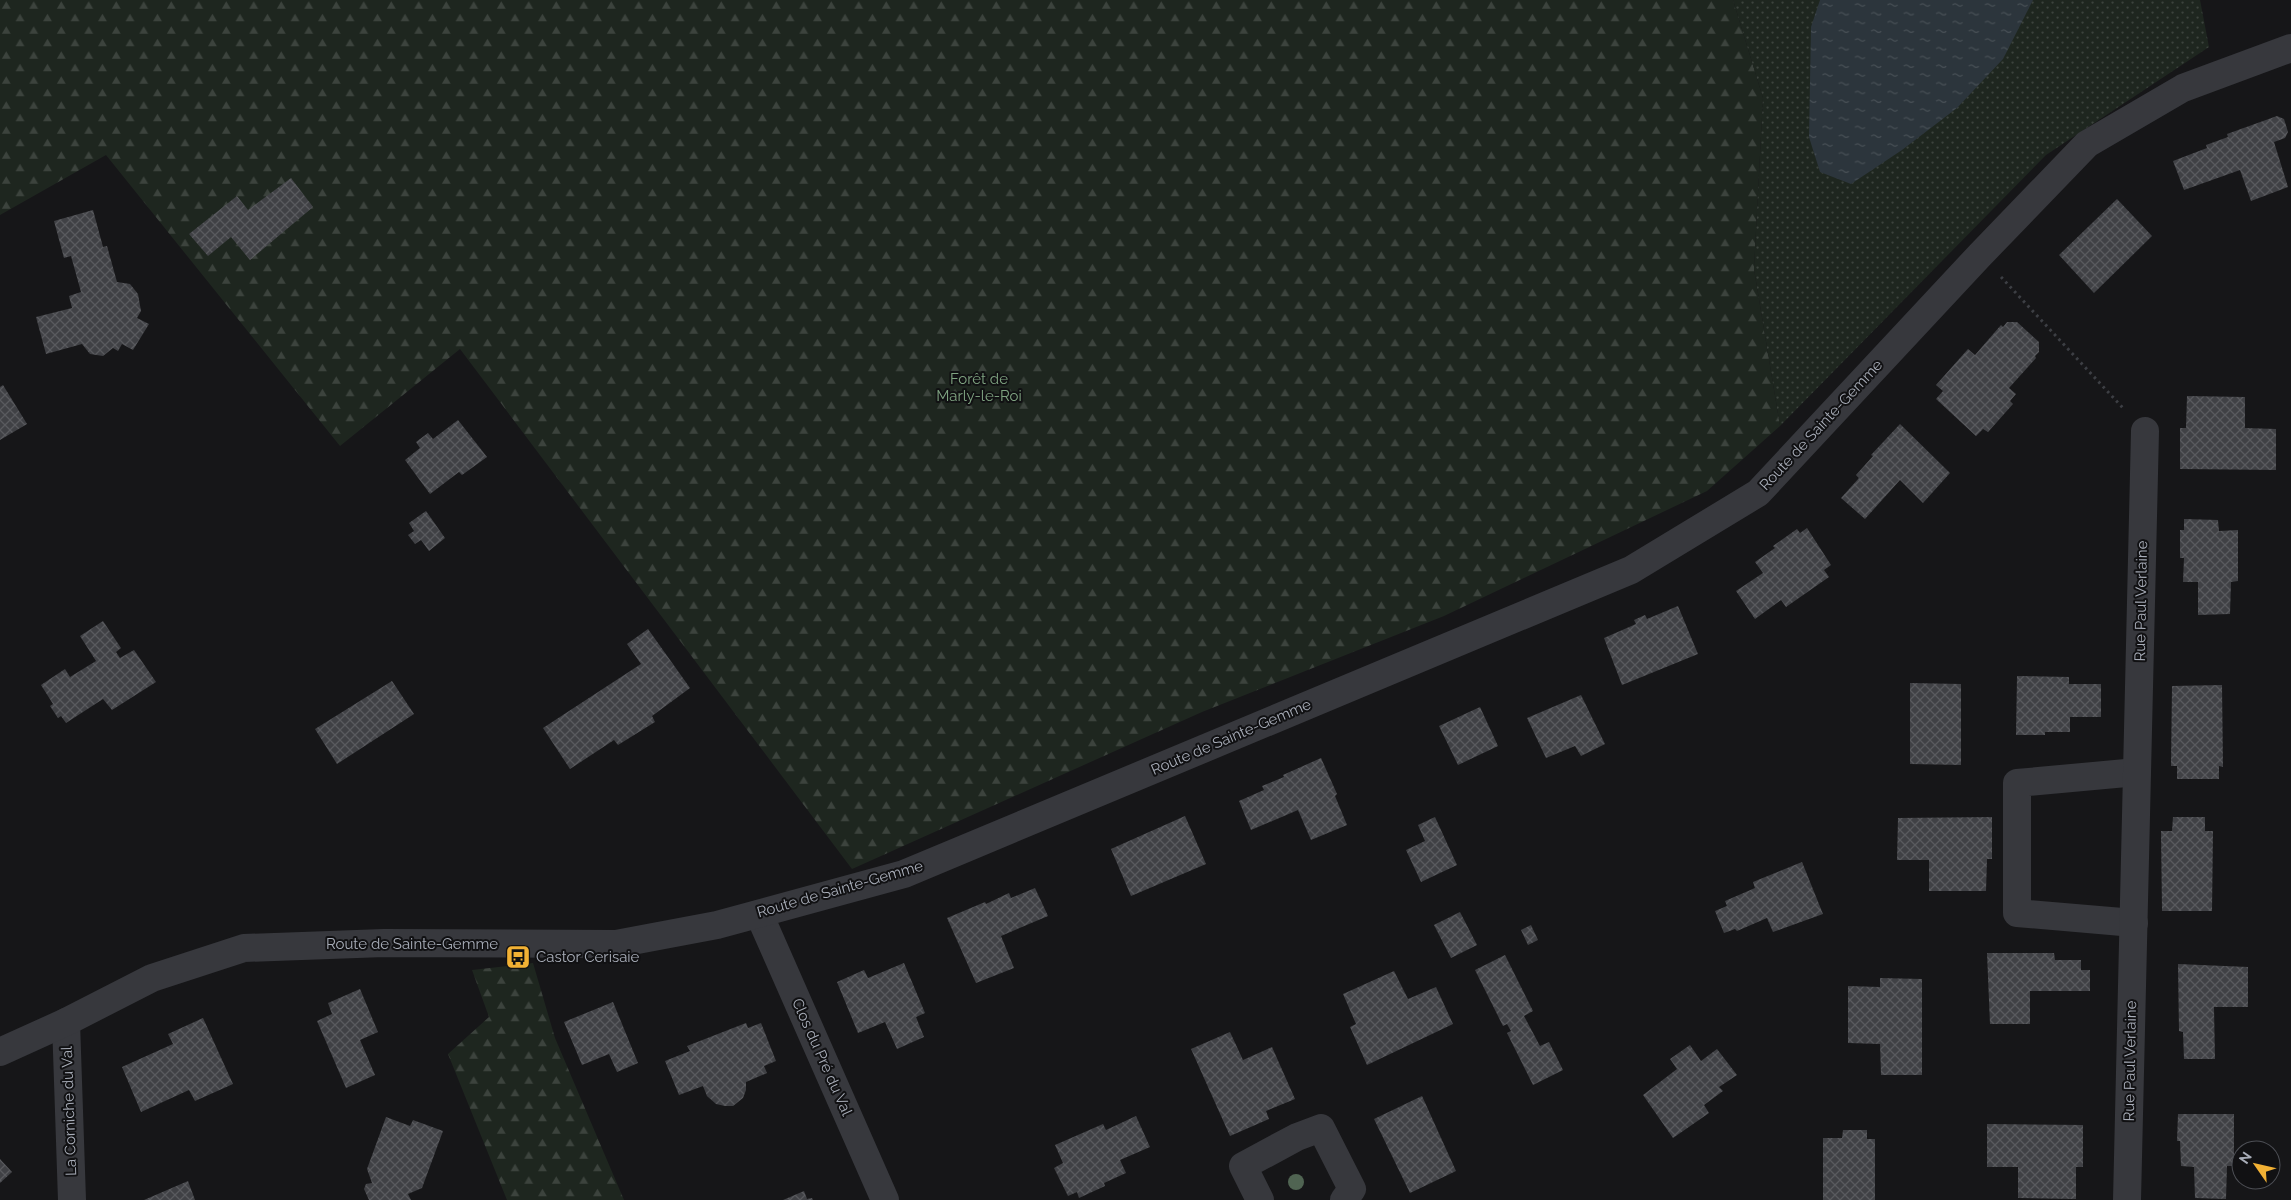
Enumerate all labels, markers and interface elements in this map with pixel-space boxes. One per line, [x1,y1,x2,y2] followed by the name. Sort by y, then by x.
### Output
[1756,356,1886,494] street label: Route de Sainte-Gemme
[936,370,1022,405] park label: Forêt de Marly-le-Roi
[2131,540,2151,662] street label: Rue Paul Verlaine
[1148,695,1314,779] street label: Route de Sainte-Gemme
[755,857,925,921] street label: Route de Sainte-Gemme
[326,935,498,953] street label: Route de Sainte-Gemme
[505,944,531,970] bus stop icon: Castor Cerisaie
[536,948,640,966] place label: Castor Cerisaie
[788,995,856,1119] street label: Clos du Pré du Val
[2120,1000,2140,1122] street label: Rue Paul Verlaine
[58,1045,80,1176] street label: La Corniche du Val
[2231,1140,2281,1190] north arrow
[2236,1149,2255,1167] text: N

